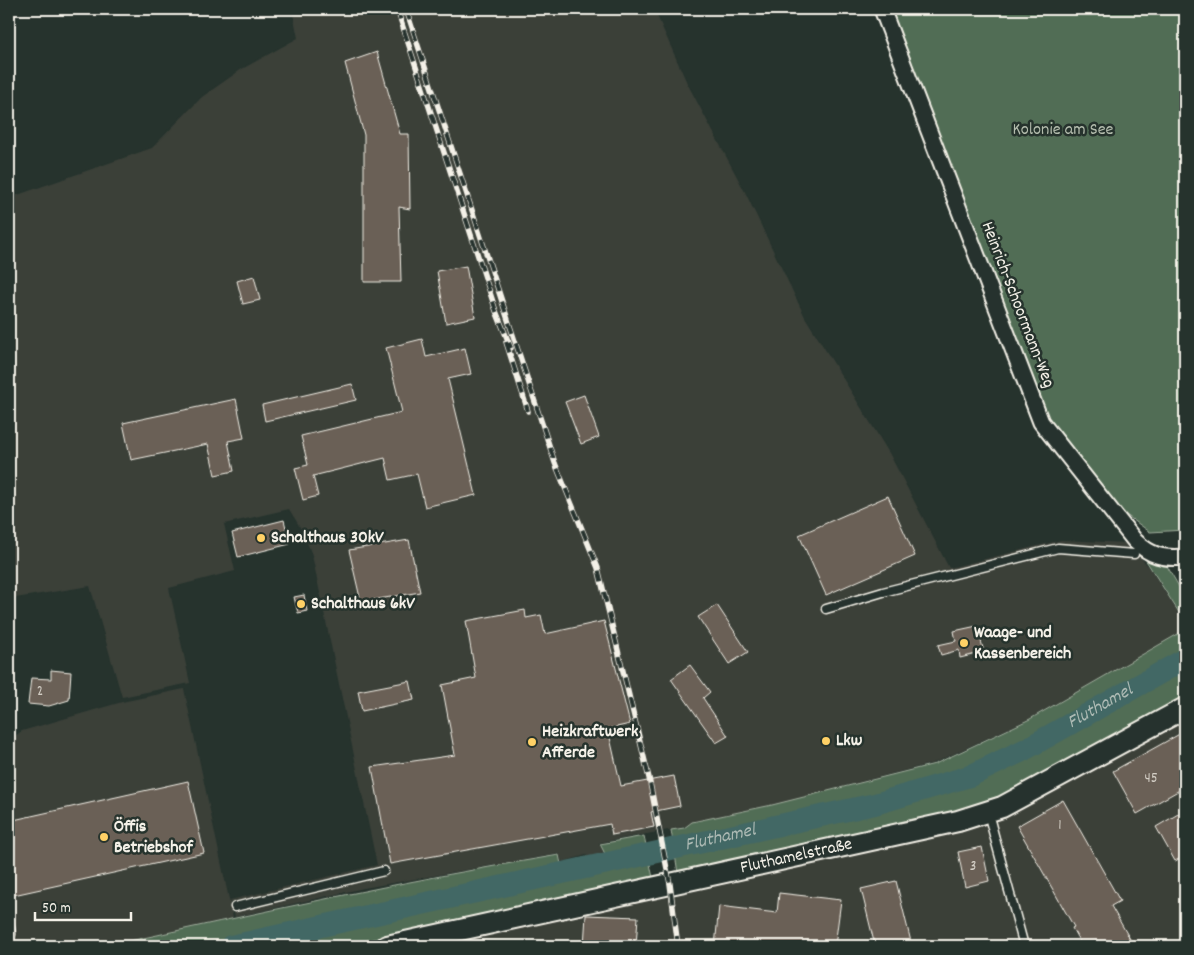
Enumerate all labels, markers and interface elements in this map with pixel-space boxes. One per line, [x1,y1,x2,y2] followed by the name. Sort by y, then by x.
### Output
[1013,118,1114,143] park label: Kolonie am See
[974,218,1060,392] street label: Heinrich-Schoormann-Weg
[271,526,384,551] place label: Schalthaus 30kV
[255,532,267,544] marker: Schalthaus 30kV
[311,592,415,617] place label: Schalthaus 6kV
[295,598,307,610] marker: Schalthaus 6kV
[974,621,1071,667] place label: Waage- und Kassenbereich
[958,637,970,649] marker: Waage- und Kassenbereich
[1062,677,1139,736] water label: Fluthamel
[37,681,43,703] house number: 2
[542,720,639,766] place label: Heizkraftwerk Afferde
[836,729,863,754] place label: Lkw
[820,735,832,747] marker: Lkw
[526,736,538,748] marker: Heizkraftwerk Afferde
[1144,768,1158,790] house number: 45
[114,815,195,861] place label: Öffis Betriebshof
[1058,815,1062,837] house number: 1
[682,817,760,859] water label: Fluthamel
[98,831,110,843] marker: Öffis Betriebshof
[738,832,855,881] street label: Fluthamelstraße
[970,856,976,878] house number: 3
[35,890,131,922] scale bar
[42,898,71,920] text: 50 m

